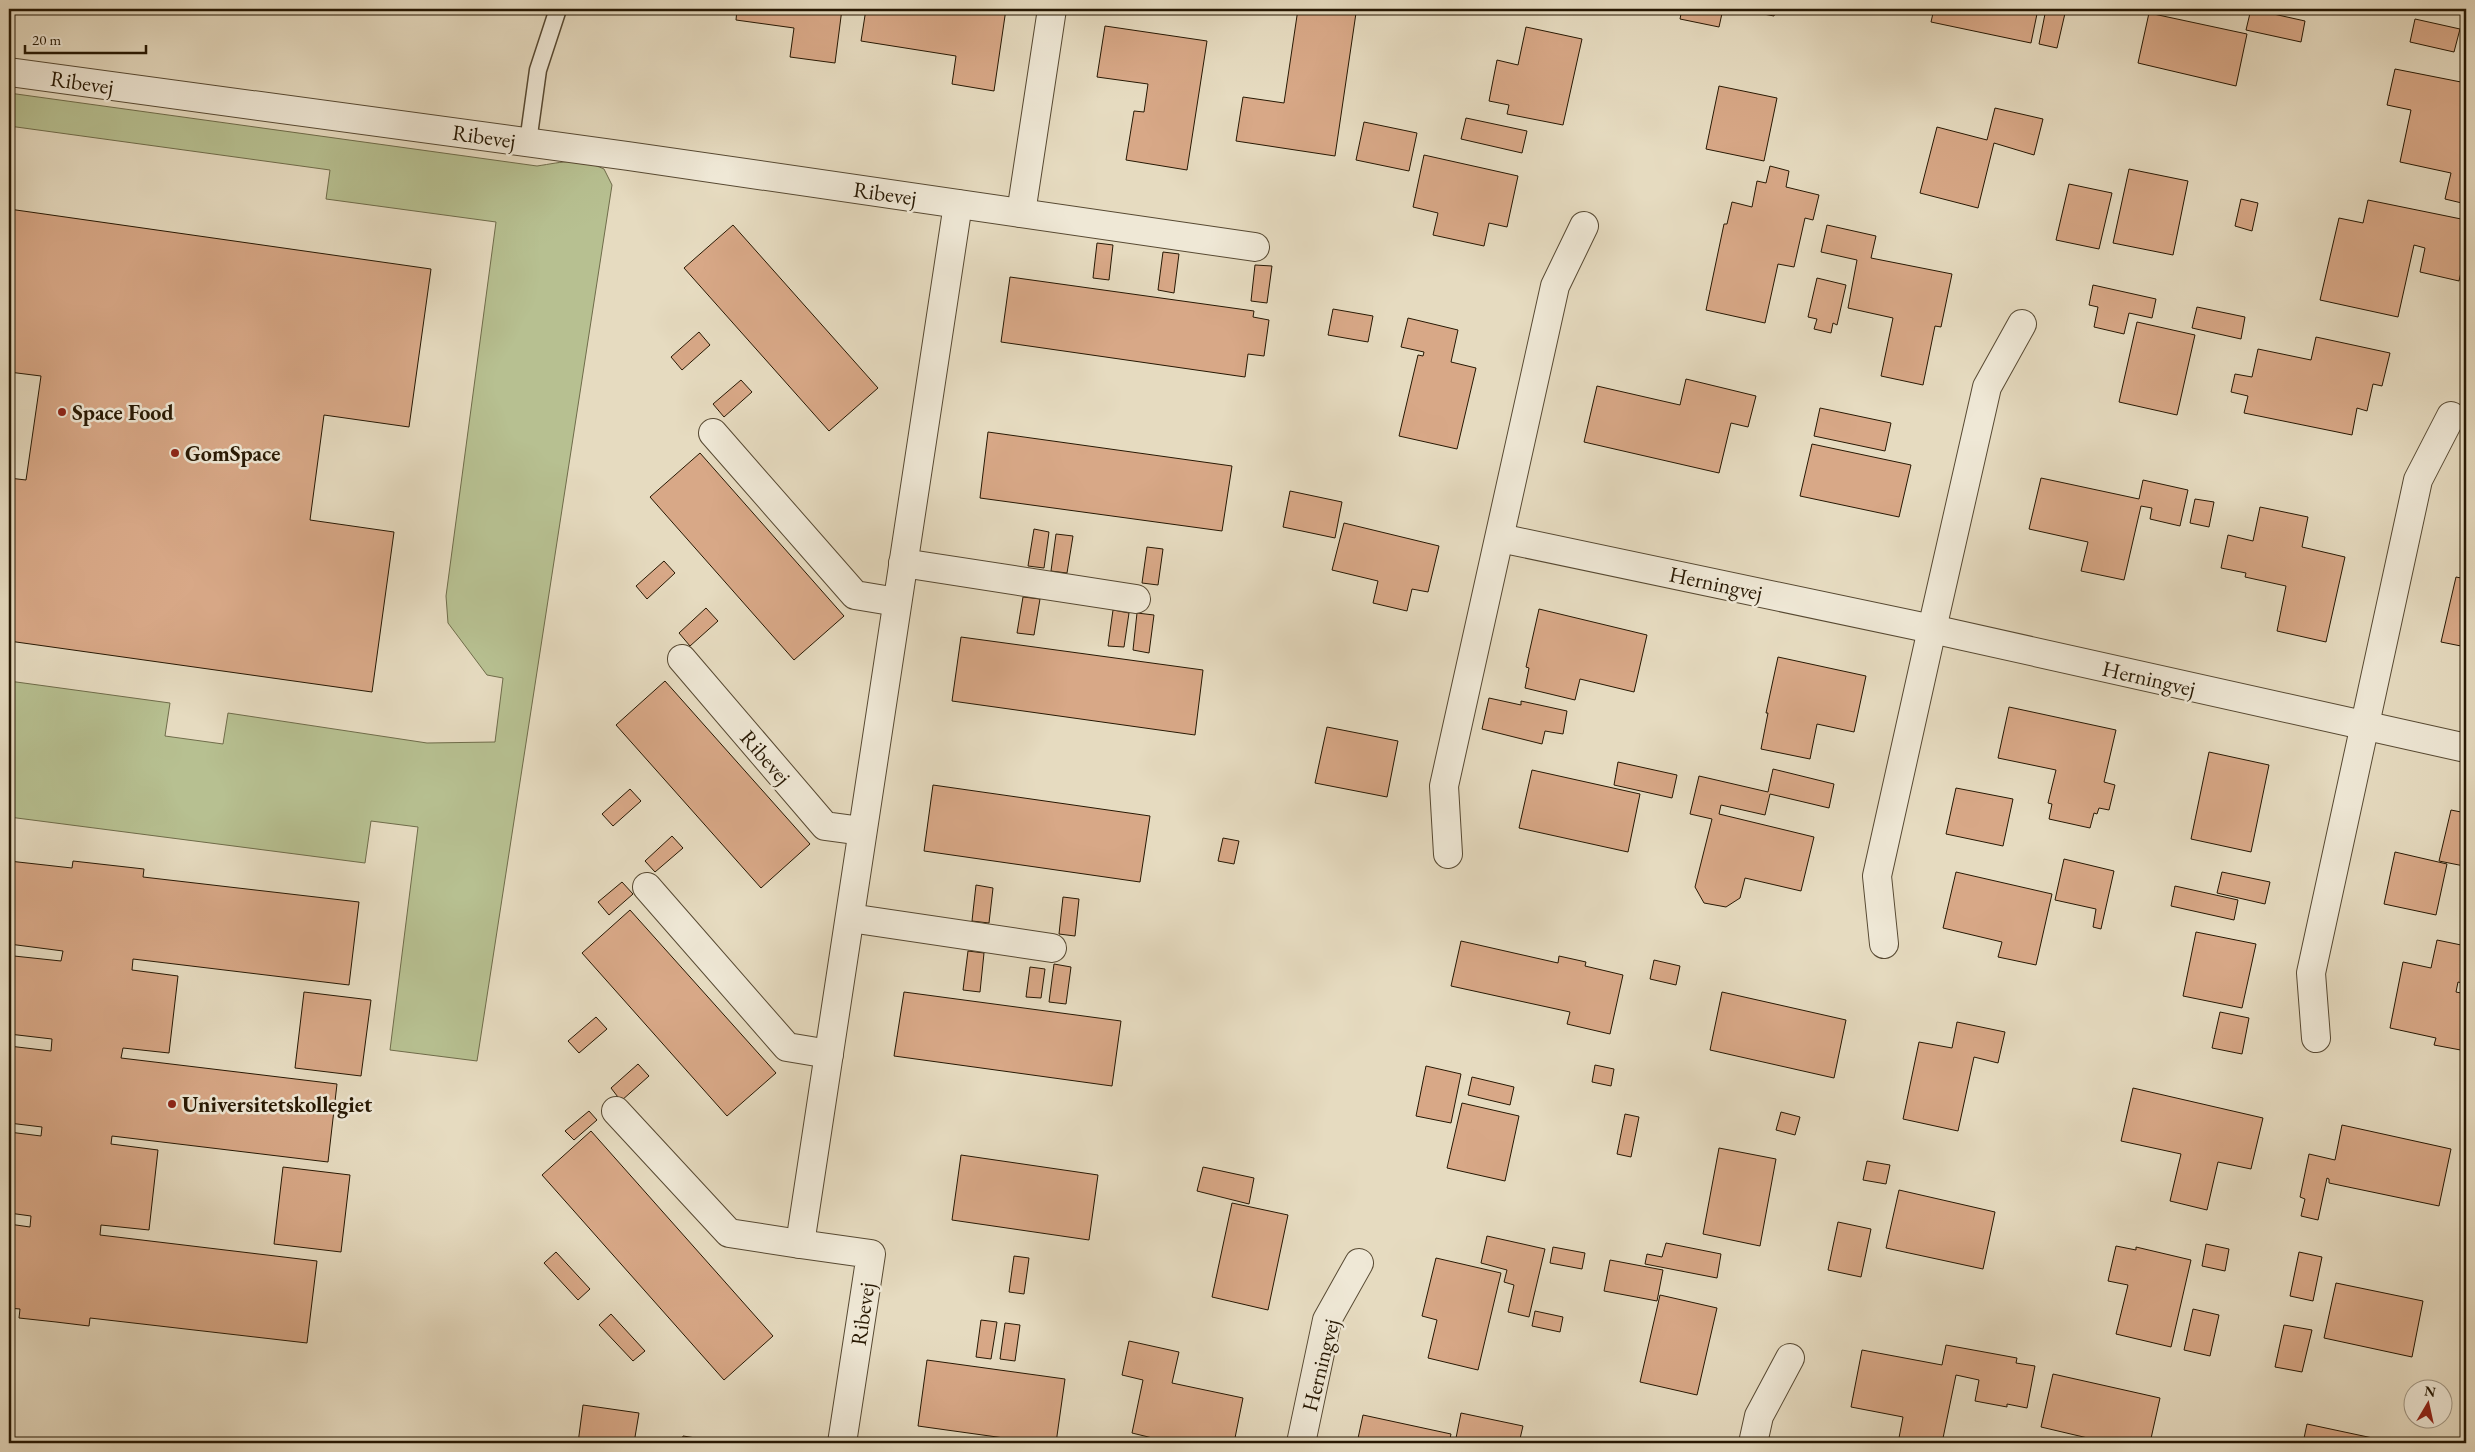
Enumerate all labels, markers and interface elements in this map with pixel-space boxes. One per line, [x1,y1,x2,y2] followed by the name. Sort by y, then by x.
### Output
[25,22,146,54] scale bar
[32,30,61,49] text: 20 m
[48,64,115,101] street label: Ribevej
[450,118,517,155] street label: Ribevej
[851,175,918,212] street label: Ribevej
[72,398,174,427] place label: Space Food
[56,406,68,418] marker: Space Food
[185,439,280,468] place label: GomSpace
[169,447,181,459] marker: GomSpace
[1667,559,1765,608] street label: Herningvej
[2100,654,2198,703] street label: Herningvej
[734,724,797,791] street label: Ribevej
[182,1090,373,1119] place label: Universitetskollegiet
[166,1098,178,1110] marker: Universitetskollegiet
[844,1281,881,1348] street label: Ribevej
[1295,1316,1346,1415] street label: Herningvej
[2402,1380,2452,1430] north arrow
[2423,1381,2438,1401] text: N

